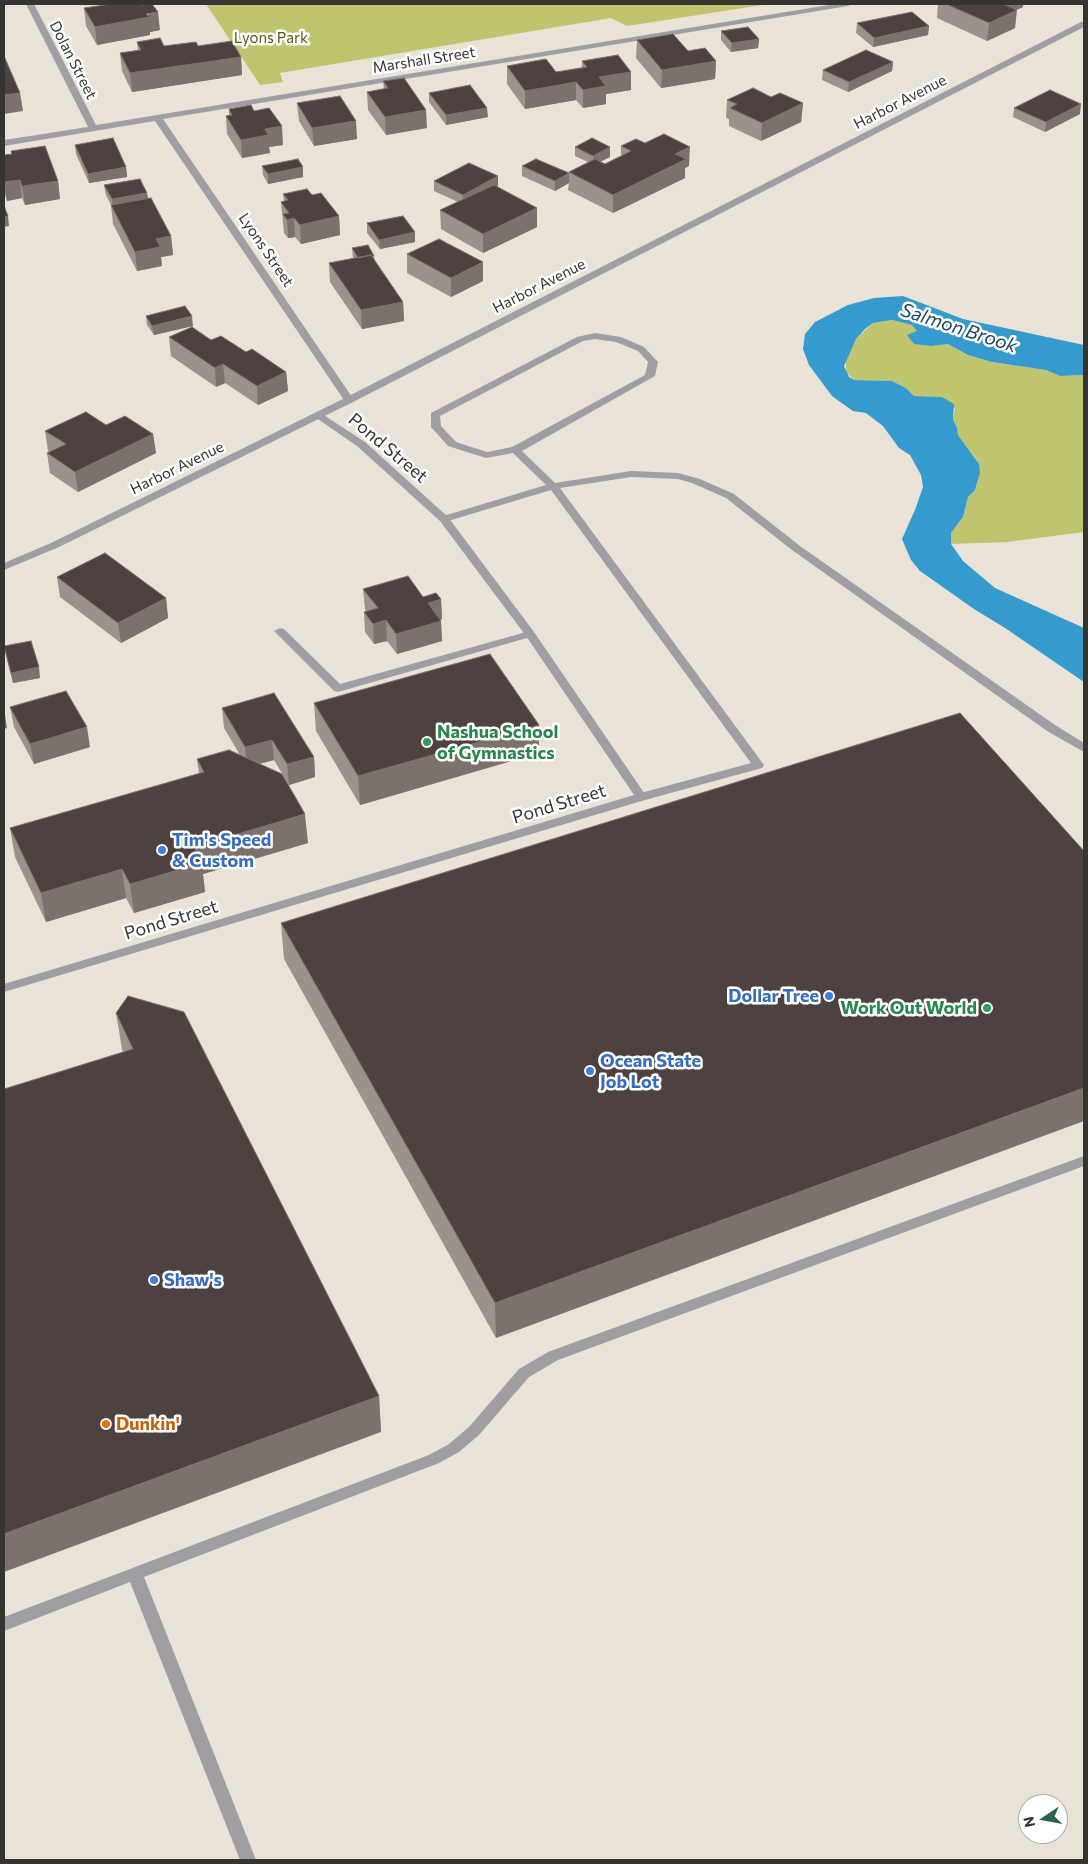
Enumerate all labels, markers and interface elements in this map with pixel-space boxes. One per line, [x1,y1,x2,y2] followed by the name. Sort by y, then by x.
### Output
[46,18,100,102] street label: Dolan Street
[234,29,308,47] park label: Lyons Park
[371,43,477,77] street label: Marshall Street
[851,71,949,133] street label: Harbor Avenue
[235,210,297,290] street label: Lyons Street
[490,255,588,317] street label: Harbor Avenue
[898,298,1020,358] water label: Salmon Brook
[344,409,432,487] street label: Pond Street
[127,438,227,498] street label: Harbor Avenue
[437,721,558,764] place label: Nashua School of Gymnastics
[421,736,433,748] marker: Nashua School of Gymnastics
[510,780,608,828] street label: Pond Street
[172,829,271,872] place label: Tim's Speed & Custom
[156,844,168,856] marker: Tim's Speed & Custom
[122,896,220,944] street label: Pond Street
[728,985,819,1007] place label: Dollar Tree
[823,990,835,1002] marker: Dollar Tree
[840,997,977,1019] place label: Work Out World
[981,1002,993,1014] marker: Work Out World
[600,1050,701,1092] place label: Ocean State Job Lot
[584,1065,596,1077] marker: Ocean State Job Lot
[164,1269,222,1291] place label: Shaw's
[148,1274,160,1286] marker: Shaw's
[116,1413,180,1435] place label: Dunkin'
[100,1418,112,1430] marker: Dunkin'
[1018,1794,1068,1844] north arrow
[1019,1815,1038,1829] text: N

